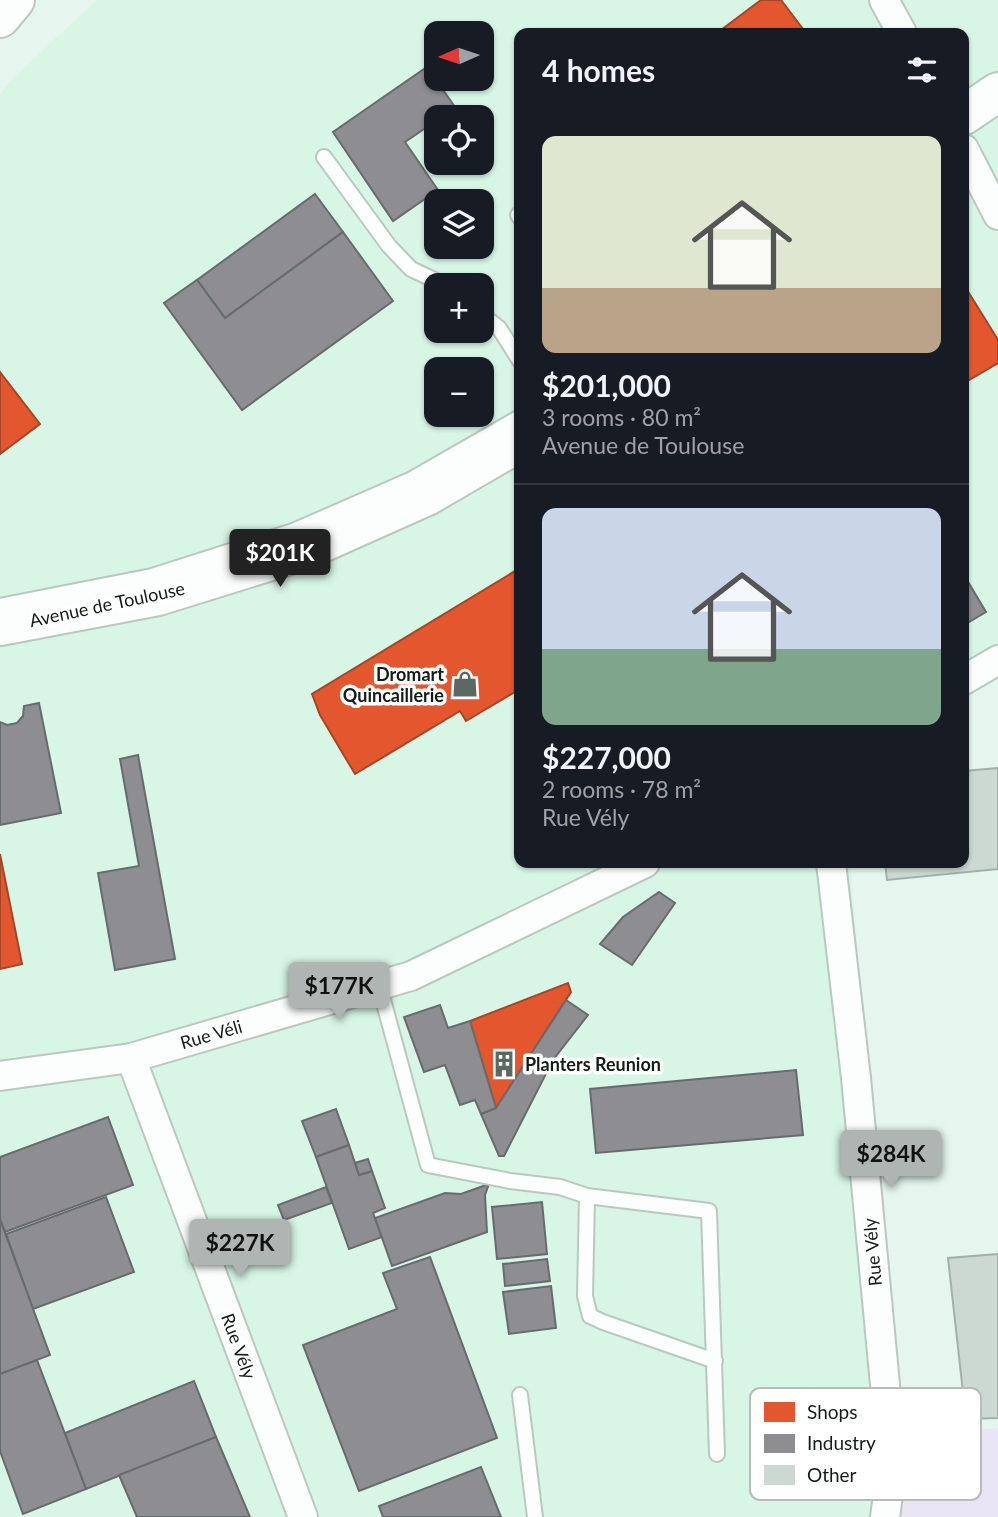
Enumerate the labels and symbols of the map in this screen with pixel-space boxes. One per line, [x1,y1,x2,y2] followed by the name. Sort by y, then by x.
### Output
[424,21,494,91] north arrow
[231,530,329,589] pin: $201K
[27,577,187,631] street label: Avenue de Toulouse
[343,663,444,706] place label: Dromart Quincaillerie
[450,669,480,699] shop icon: Dromart Quincaillerie
[290,962,388,1022] pin: $177K
[178,1015,244,1053] street label: Rue Véli
[489,1049,519,1079] building icon: Planters Reunion
[525,1053,661,1075] place label: Planters Reunion
[842,1130,940,1190] pin: $284K
[858,1216,886,1287] street label: Rue Vély
[191,1220,289,1279] pin: $227K
[217,1310,261,1383] street label: Rue Vély
[750,1388,981,1500] legend
[807,1400,857,1423] text: Shops
[807,1431,876,1454] text: Industry
[807,1463,857,1486] text: Other

